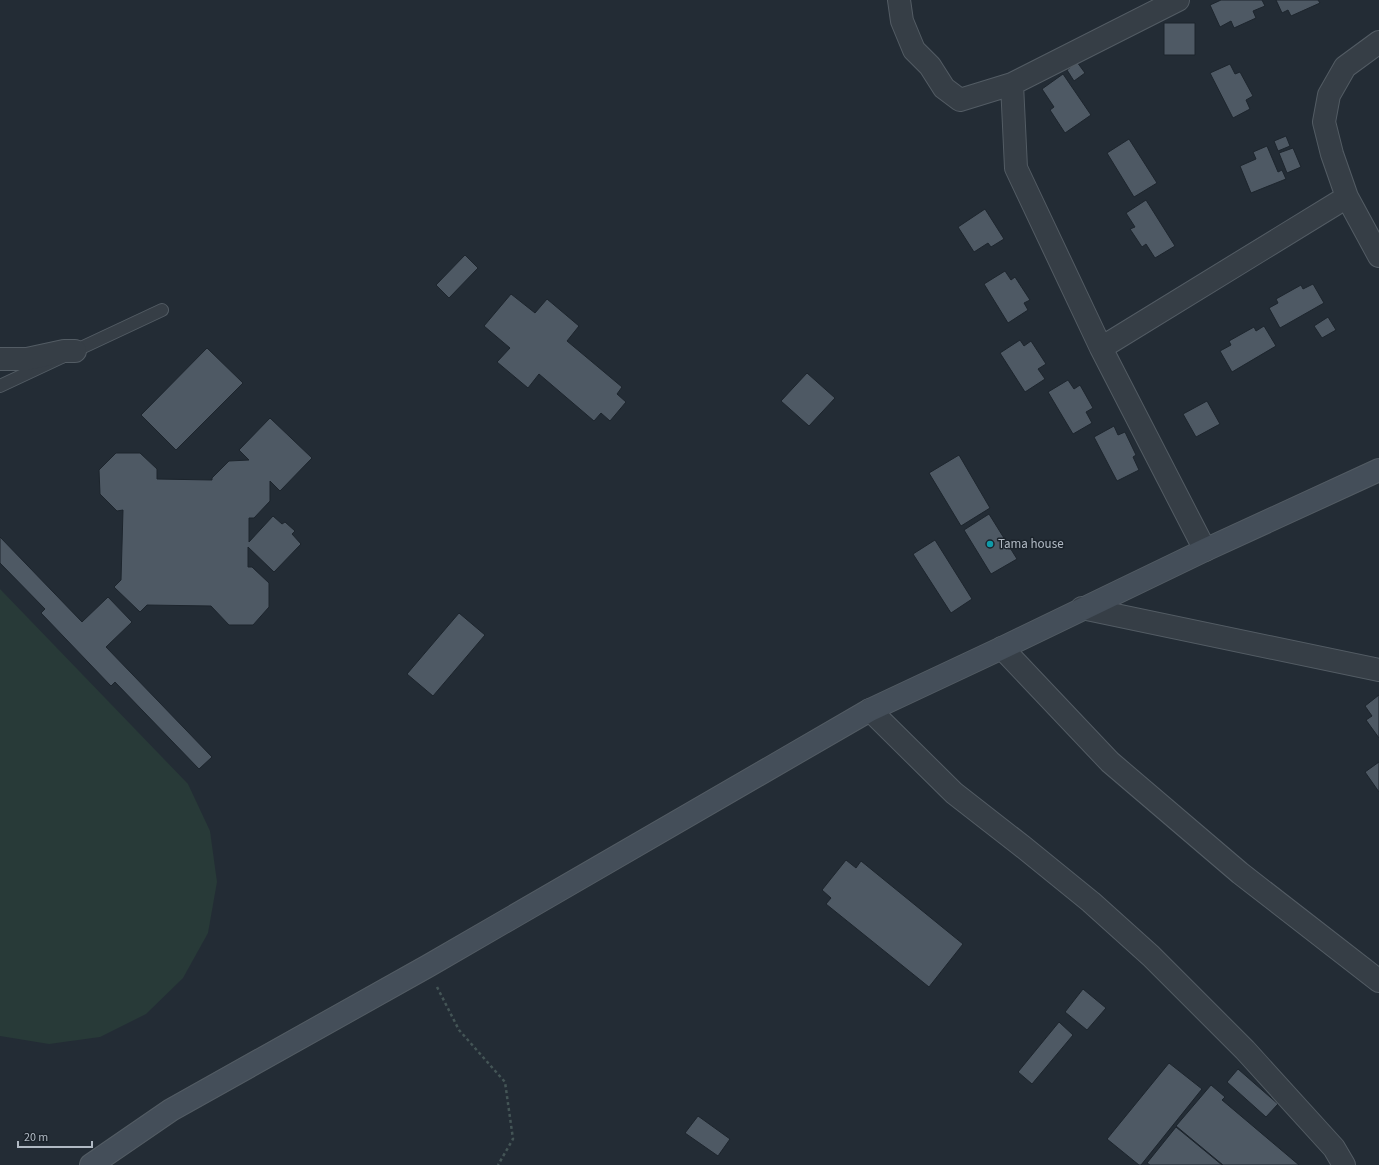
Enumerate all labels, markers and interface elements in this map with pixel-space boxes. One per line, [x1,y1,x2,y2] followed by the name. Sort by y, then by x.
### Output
[998,535,1064,553] place label: Tama house
[985,539,995,549] marker: Tama house
[18,1123,92,1149] scale bar
[24,1129,48,1146] text: 20 m

